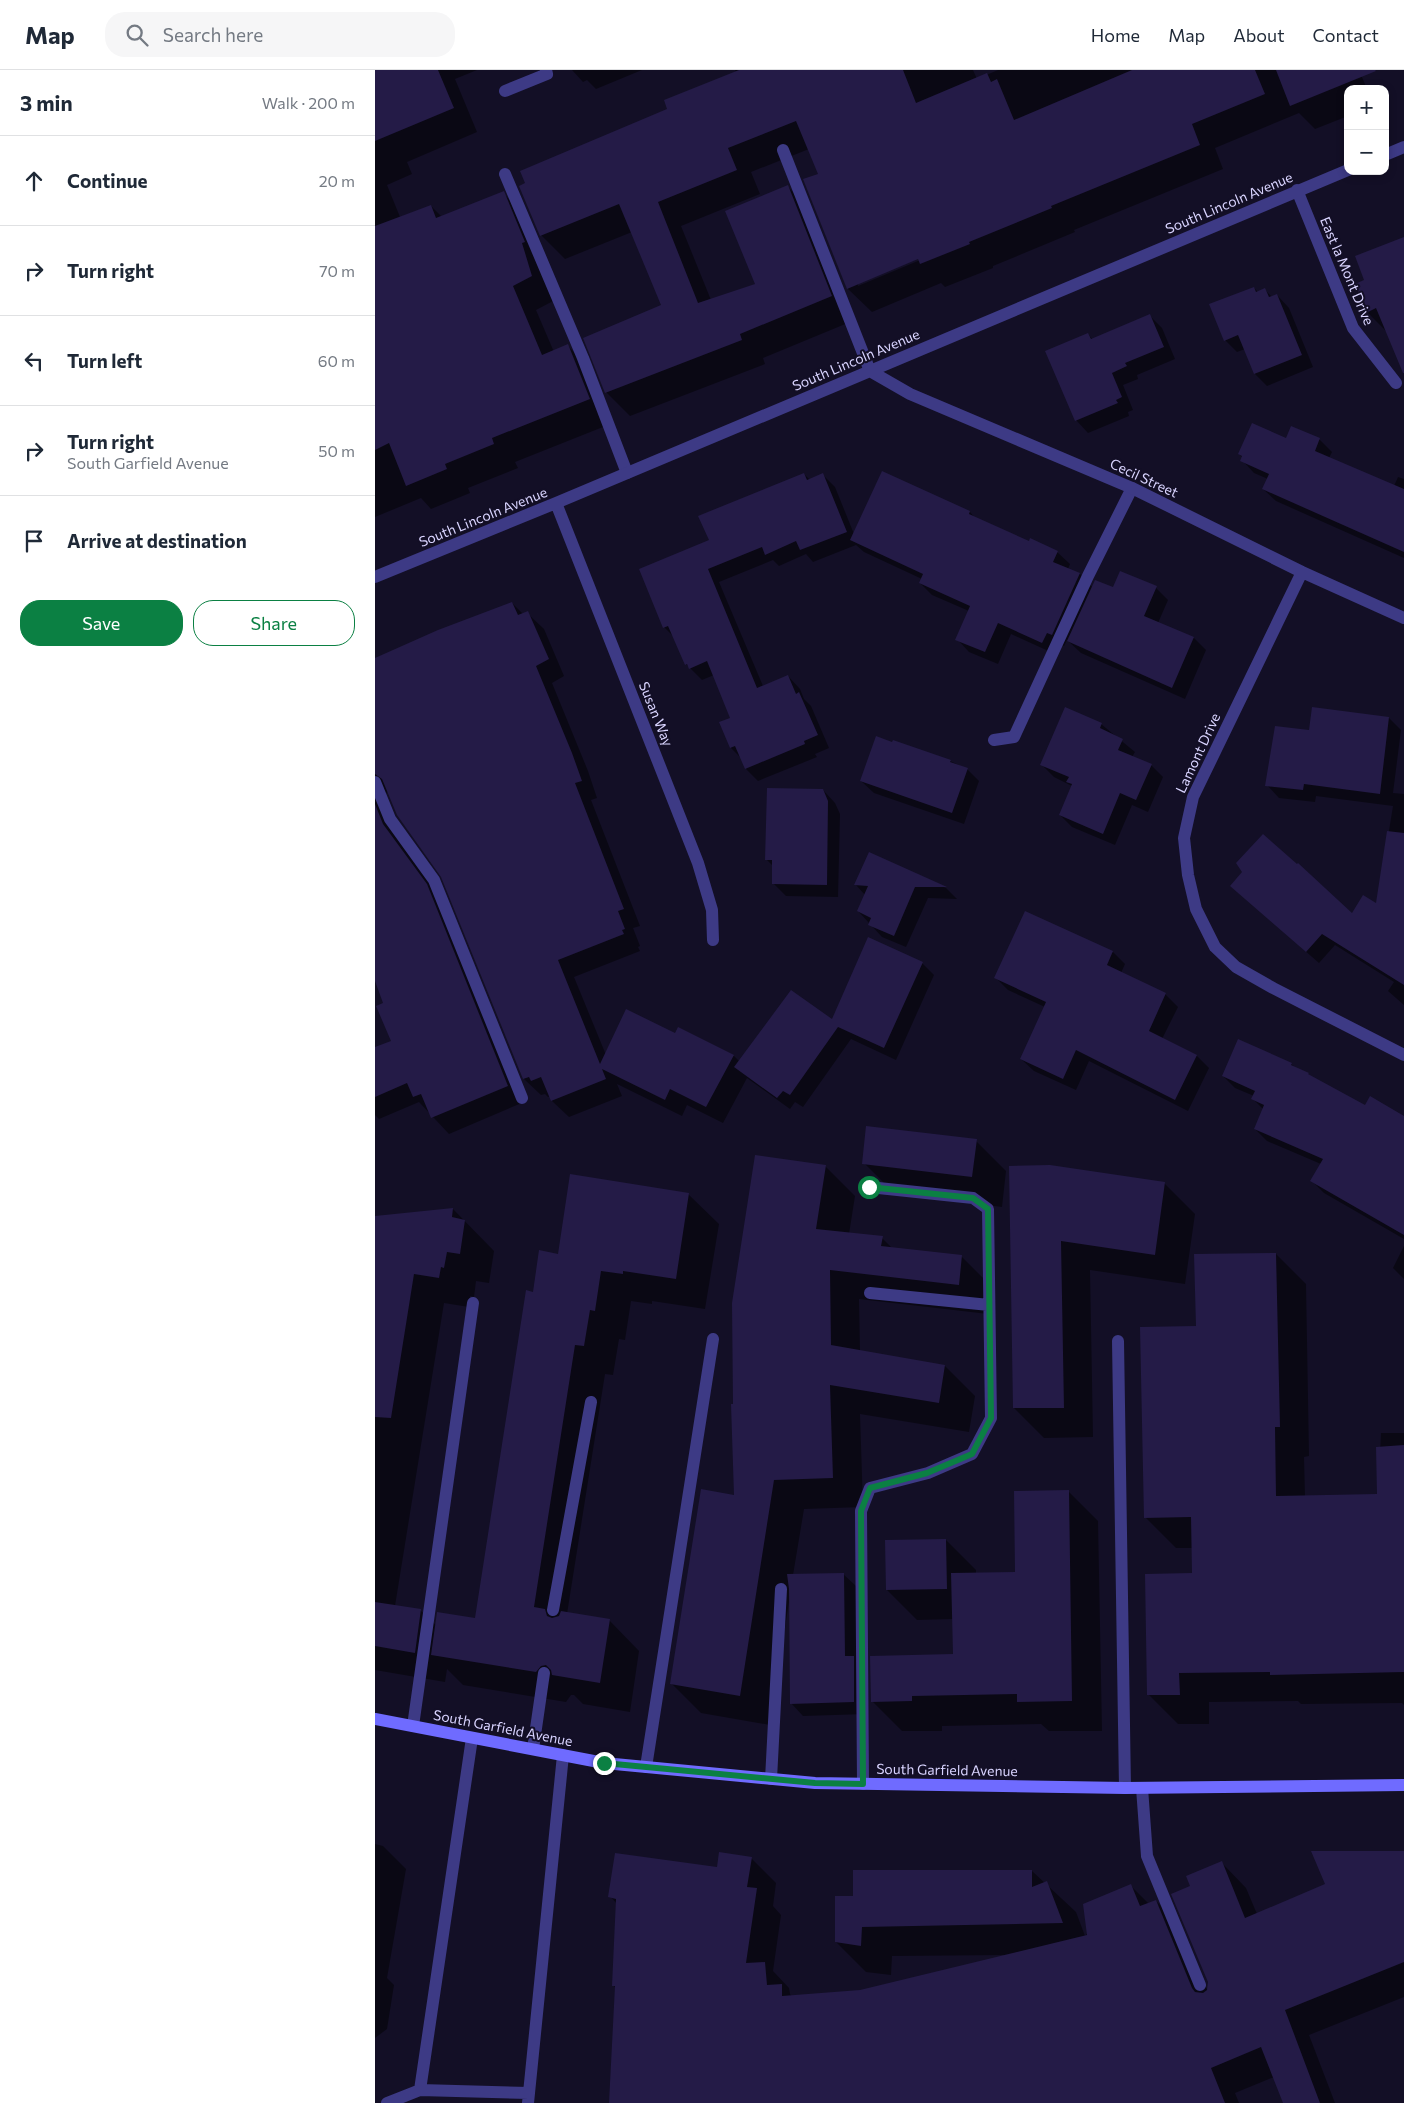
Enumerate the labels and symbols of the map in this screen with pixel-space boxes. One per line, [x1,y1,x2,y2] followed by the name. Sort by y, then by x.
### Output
[1163,168,1295,237] street label: South Lincoln Avenue
[1317,214,1378,327] street label: East la Mont Drive
[790,325,922,394] street label: South Lincoln Avenue
[1107,454,1181,501] street label: Cecil Street
[416,483,549,550] street label: South Lincoln Avenue
[636,679,677,749] street label: Susan Way
[1172,710,1223,795] street label: Lamont Drive
[858,1176,881,1199] route start
[432,1706,574,1749] street label: South Garfield Avenue
[593,1752,616,1775] route end
[876,1760,1018,1779] street label: South Garfield Avenue

